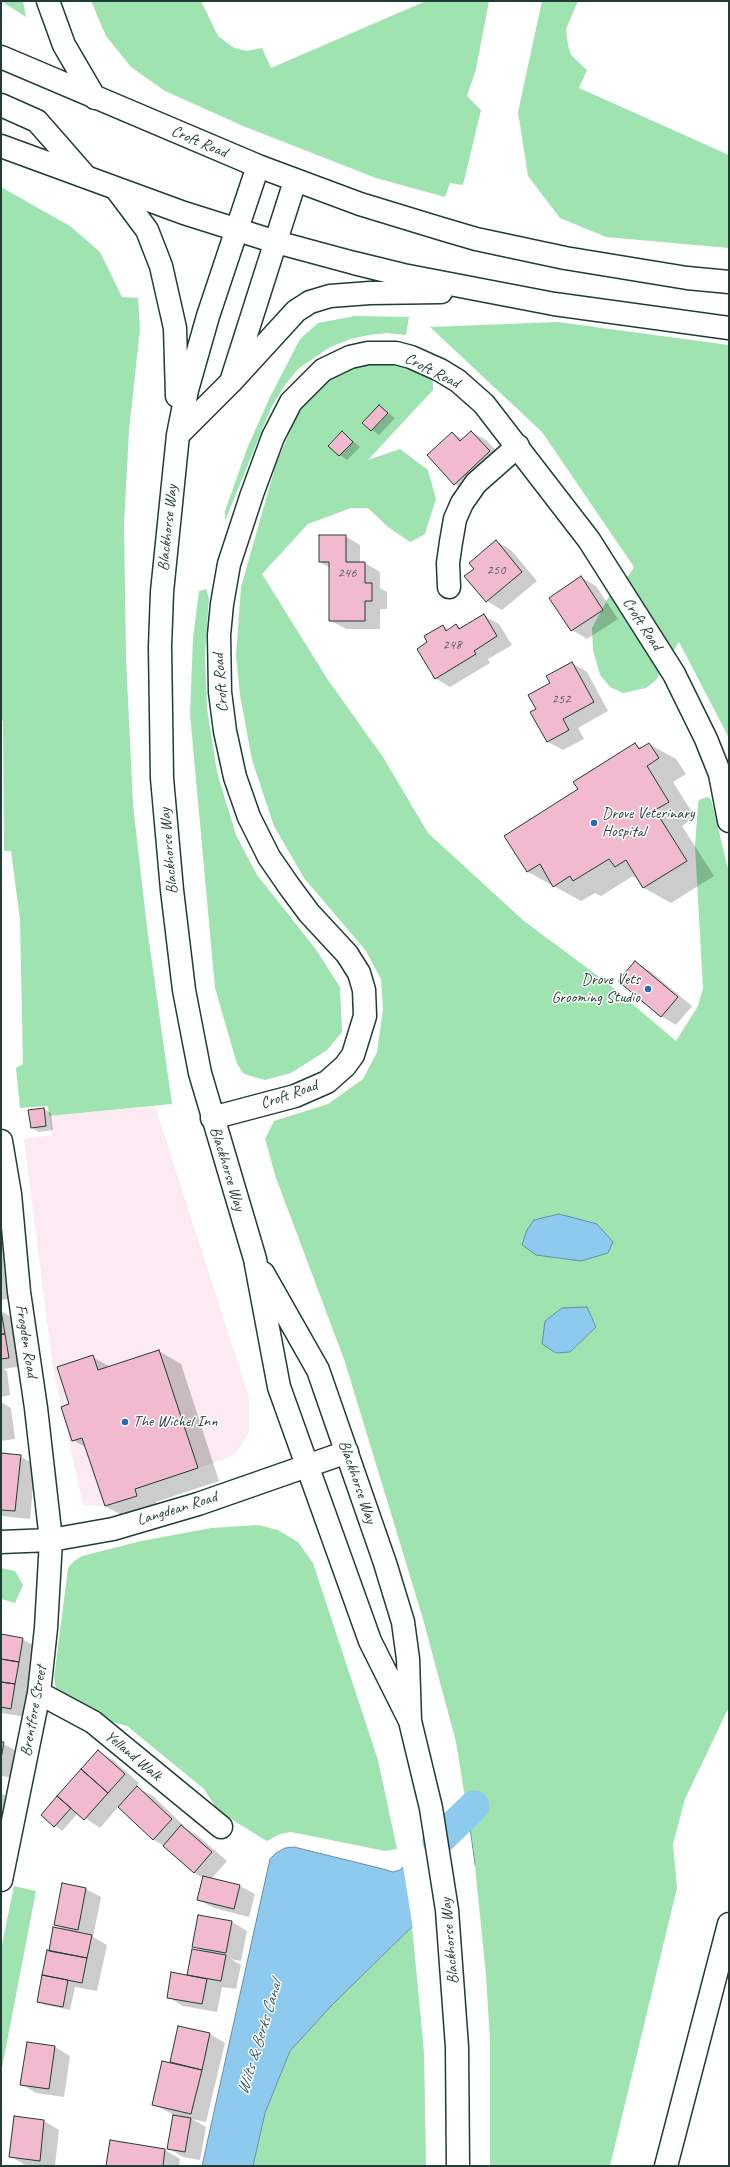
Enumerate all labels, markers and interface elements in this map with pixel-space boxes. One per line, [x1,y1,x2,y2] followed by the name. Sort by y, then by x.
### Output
[168,122,230,162] street label: Croft Road
[401,349,463,393] street label: Croft Road
[154,484,182,572] street label: Blackhorse Way
[487,562,505,578] house number: 250
[338,565,356,581] house number: 246
[618,594,666,654] street label: Croft Road
[443,637,461,653] house number: 248
[209,653,233,713] street label: Croft Road
[552,691,570,707] house number: 252
[602,804,694,842] place label: Drove Veterinary Hospital
[156,807,182,895] street label: Blackhorse Way
[589,818,599,828] marker: Drove Veterinary Hospital
[551,970,640,1008] place label: Drove Vets Grooming Studio
[643,984,653,994] marker: Drove Vets Grooming Studio
[258,1076,320,1114] street label: Croft Road
[205,1125,249,1213] street label: Blackhorse Way
[11,1303,41,1379] street label: Frogden Road
[133,1412,217,1432] place label: The Wichel Inn
[120,1417,130,1427] marker: The Wichel Inn
[334,1438,380,1526] street label: Blackhorse Way
[135,1488,219,1530] street label: Langdean Road
[17,1664,51,1758] street label: Brentfore Street
[101,1727,165,1785] street label: Yelland Walk
[437,1897,463,1985] street label: Blackhorse Way
[233,1979,287,2097] water label: Wilts & Berks Canal

